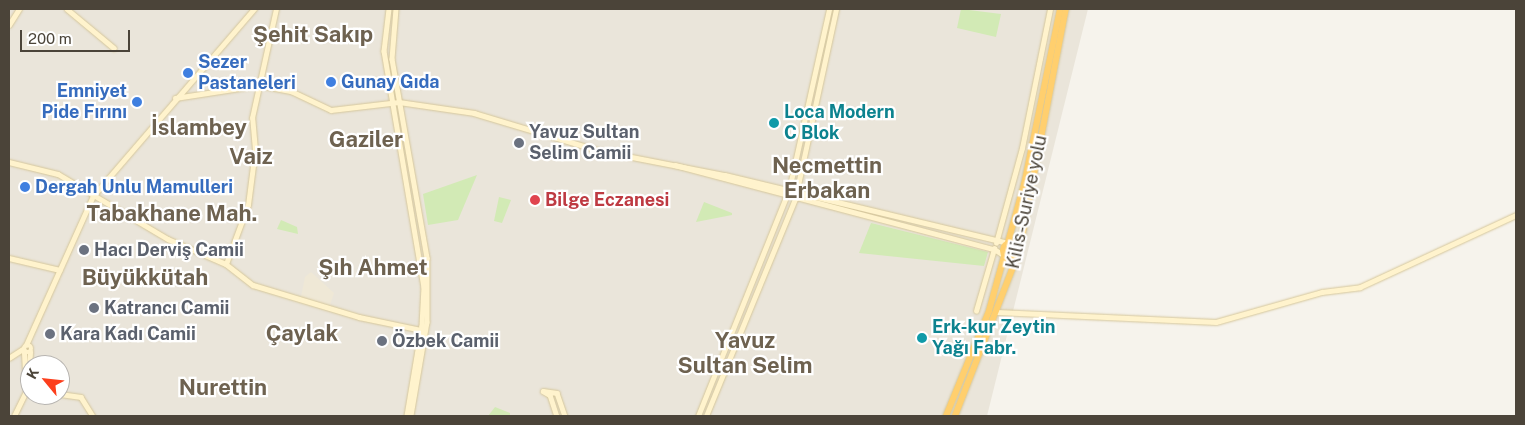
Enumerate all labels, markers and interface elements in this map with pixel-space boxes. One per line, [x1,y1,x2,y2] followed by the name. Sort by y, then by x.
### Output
[22,20,132,52] scale bar
[253,22,373,48] district label: Şehit Sakıp
[28,30,72,47] text: 200 m
[198,52,296,94] place label: Sezer Pastaneleri
[182,67,194,79] marker: Sezer Pastaneleri
[341,71,440,93] place label: Gunay Gıda
[325,76,337,88] marker: Gunay Gıda
[42,81,127,124] place label: Emniyet Pide Fırını
[131,96,143,108] marker: Emniyet Pide Fırını
[784,102,895,144] place label: Loca Modern C Blok
[151,115,247,141] district label: İslambey
[768,117,780,129] marker: Loca Modern C Blok
[529,122,639,164] place label: Yavuz Sultan Selim Camii
[329,127,403,153] district label: Gaziler
[1002,133,1052,271] street label: Kilis-Suriye yolu
[513,137,525,149] marker: Yavuz Sultan Selim Camii
[229,144,273,170] district label: Vaiz
[772,152,882,204] district label: Necmettin Erbakan
[35,176,233,198] place label: Dergah Unlu Mamulleri
[19,181,31,193] marker: Dergah Unlu Mamulleri
[545,189,669,211] place label: Bilge Eczanesi
[529,194,541,206] marker: Bilge Eczanesi
[87,201,257,227] district label: Tabakhane Mah.
[94,239,244,261] place label: Hacı Derviş Camii
[78,244,90,256] marker: Hacı Derviş Camii
[318,255,428,281] district label: Şıh Ahmet
[82,265,208,291] district label: Büyükkütah
[104,297,229,319] place label: Katrancı Camii
[88,302,100,314] marker: Katrancı Camii
[932,317,1056,359] place label: Erk-kur Zeytin Yağı Fabr.
[266,321,338,347] district label: Çaylak
[60,323,196,345] place label: Kara Kadı Camii
[678,327,812,378] district label: Yavuz Sultan Selim
[44,328,56,340] marker: Kara Kadı Camii
[392,330,499,352] place label: Özbek Camii
[916,332,928,344] marker: Erk-kur Zeytin Yağı Fabr.
[376,335,388,347] marker: Özbek Camii
[20,355,70,405] north arrow
[23,365,42,382] text: K
[179,375,267,401] district label: Nurettin

